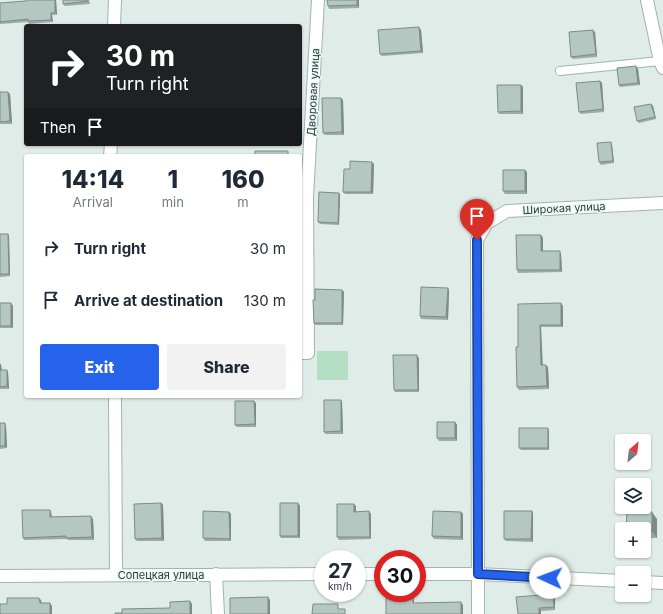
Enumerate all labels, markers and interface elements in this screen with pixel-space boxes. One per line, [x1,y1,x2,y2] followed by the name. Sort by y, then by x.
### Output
[106,39,175,73] text: 30 m
[40,40,92,92] icon: right
[304,48,322,136] street label: Дворовая улица
[106,73,189,94] text: Turn right
[84,116,106,138] icon: arrive
[40,118,76,137] text: Then
[62,165,124,194] text: 14:14
[168,165,178,194] text: 1
[221,165,265,194] text: 160
[73,194,113,210] text: Arrival
[162,194,184,210] text: min
[237,194,249,210] text: m
[460,199,494,240] pin
[522,199,606,217] street label: Широкая улица
[466,205,488,227] icon: arrive
[40,237,62,259] icon: right
[74,239,146,258] text: Turn right
[250,239,286,258] text: 30 m
[40,289,62,311] icon: arrive
[74,291,223,310] text: Arrive at destination
[244,291,286,310] text: 130 m
[40,344,159,390] button: Exit
[167,344,286,390] button: Share
[615,434,651,470] north arrow
[615,434,651,602] map controls
[615,478,651,514] button: layers
[615,522,651,558] button: +
[374,550,426,602] speed limit sign: 30
[529,557,571,599] position arrow
[328,559,352,583] text: 27
[615,566,651,602] button: −
[118,568,204,582] street label: Сопецкая улица
[328,580,352,592] text: km/h

